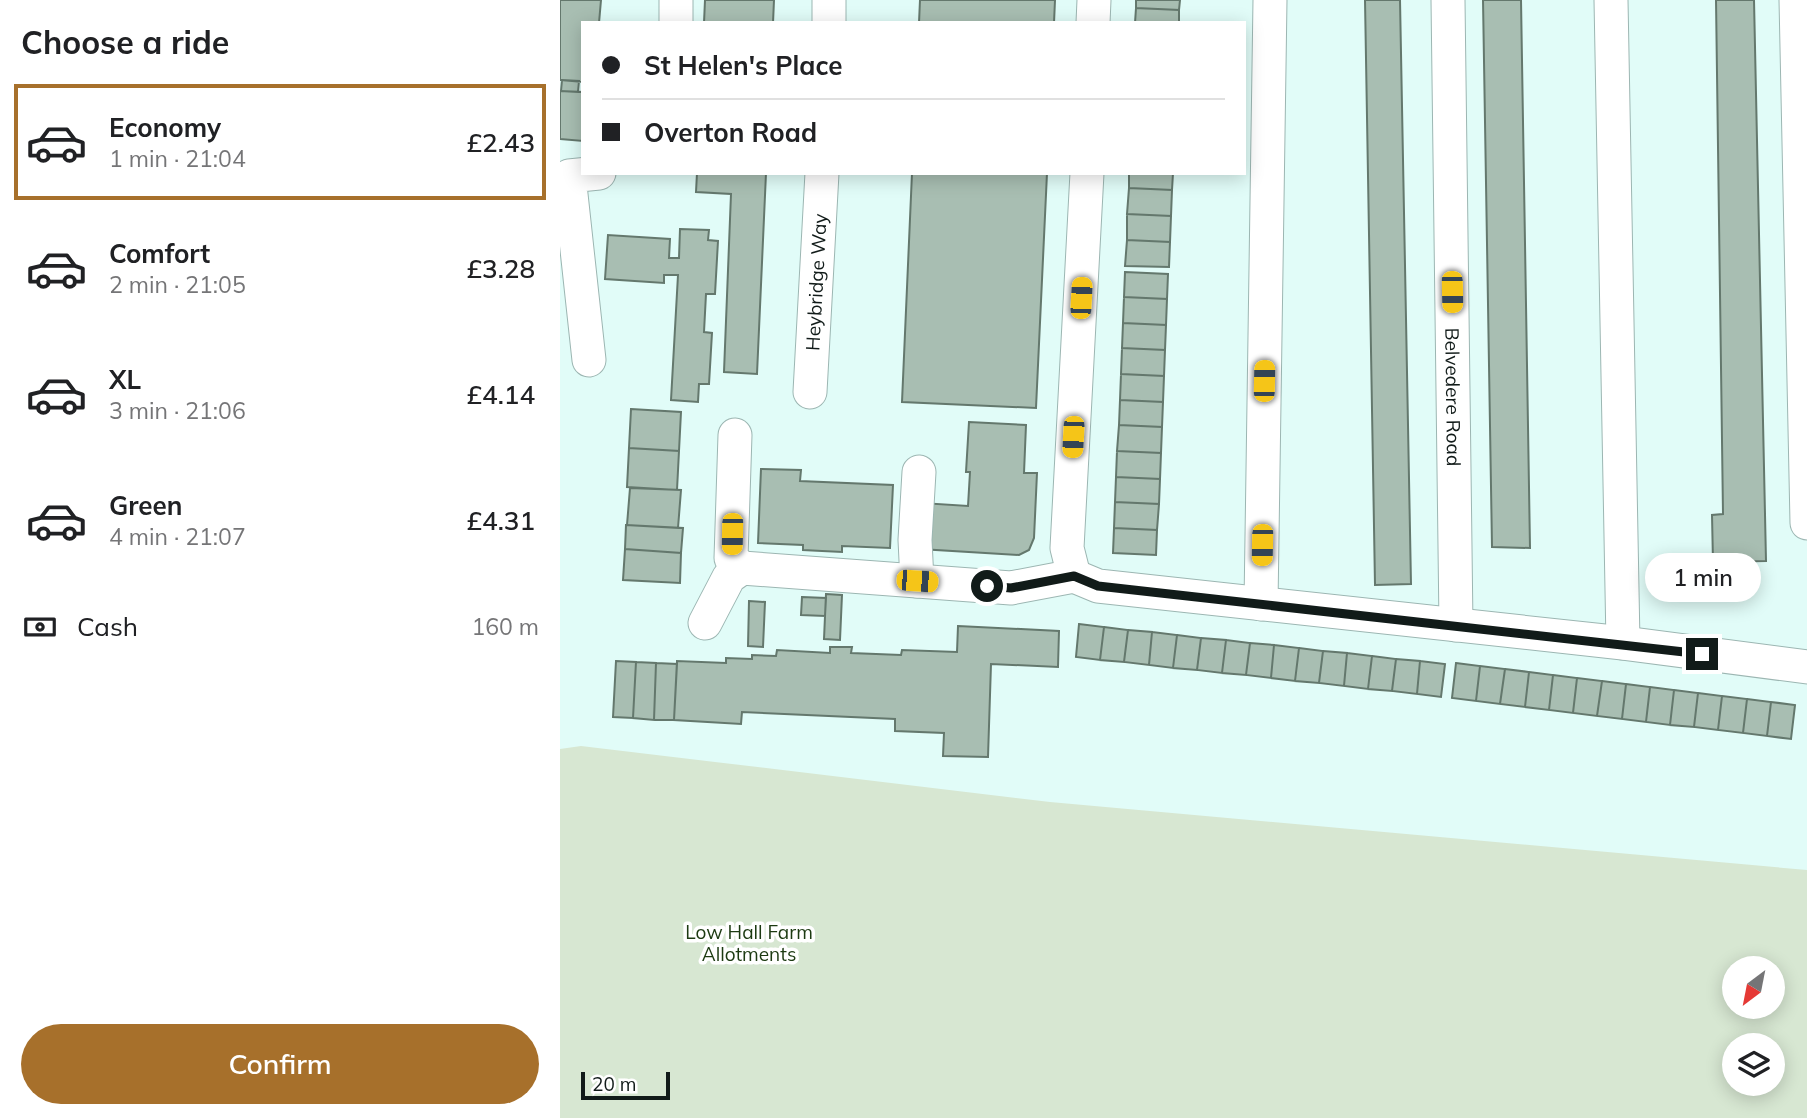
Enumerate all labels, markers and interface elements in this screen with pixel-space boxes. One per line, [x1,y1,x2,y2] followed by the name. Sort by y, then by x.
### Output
[21,22,229,62] text: Choose a ride
[644,49,842,82] text: St Helen's Place
[25,111,88,174] icon: car
[109,111,221,144] text: Economy
[644,116,817,149] text: Overton Road
[466,126,535,159] text: £2.43
[109,144,246,173] text: 1 min · 21:04
[800,213,832,351] street label: Heybridge Way
[25,237,88,300] icon: car
[109,237,210,270] text: Comfort
[466,252,535,285] text: £3.28
[109,270,246,299] text: 2 min · 21:05
[1442,271,1463,313] car
[1070,276,1093,320] car
[1440,328,1466,466] street label: Belvedere Road
[1254,360,1275,402] car
[25,363,88,426] icon: car
[109,363,141,396] text: XL
[466,378,535,411] text: £4.14
[109,396,246,425] text: 3 min · 21:06
[1062,415,1085,459] car
[25,489,88,552] icon: car
[109,489,182,522] text: Green
[466,504,535,537] text: £4.31
[722,513,743,555] car
[109,522,246,551] text: 4 min · 21:07
[1252,524,1273,566] car
[1644,552,1760,602] callout: 1 min
[1673,563,1733,592] text: 1 min
[896,569,939,593] car
[971,570,1003,602] route start
[21,608,59,646] icon: cash
[77,610,138,643] text: Cash
[471,612,539,641] text: 160 m
[1686,638,1718,670] route end
[685,920,813,966] park label: Low Hall Farm Allotments
[1722,956,1785,1018] north arrow
[1722,956,1785,1096] map controls
[21,1024,539,1104] button: Confirm
[1722,1033,1785,1096] button: layers
[581,1069,670,1101] scale bar
[592,1072,636,1096] text: 20 m

